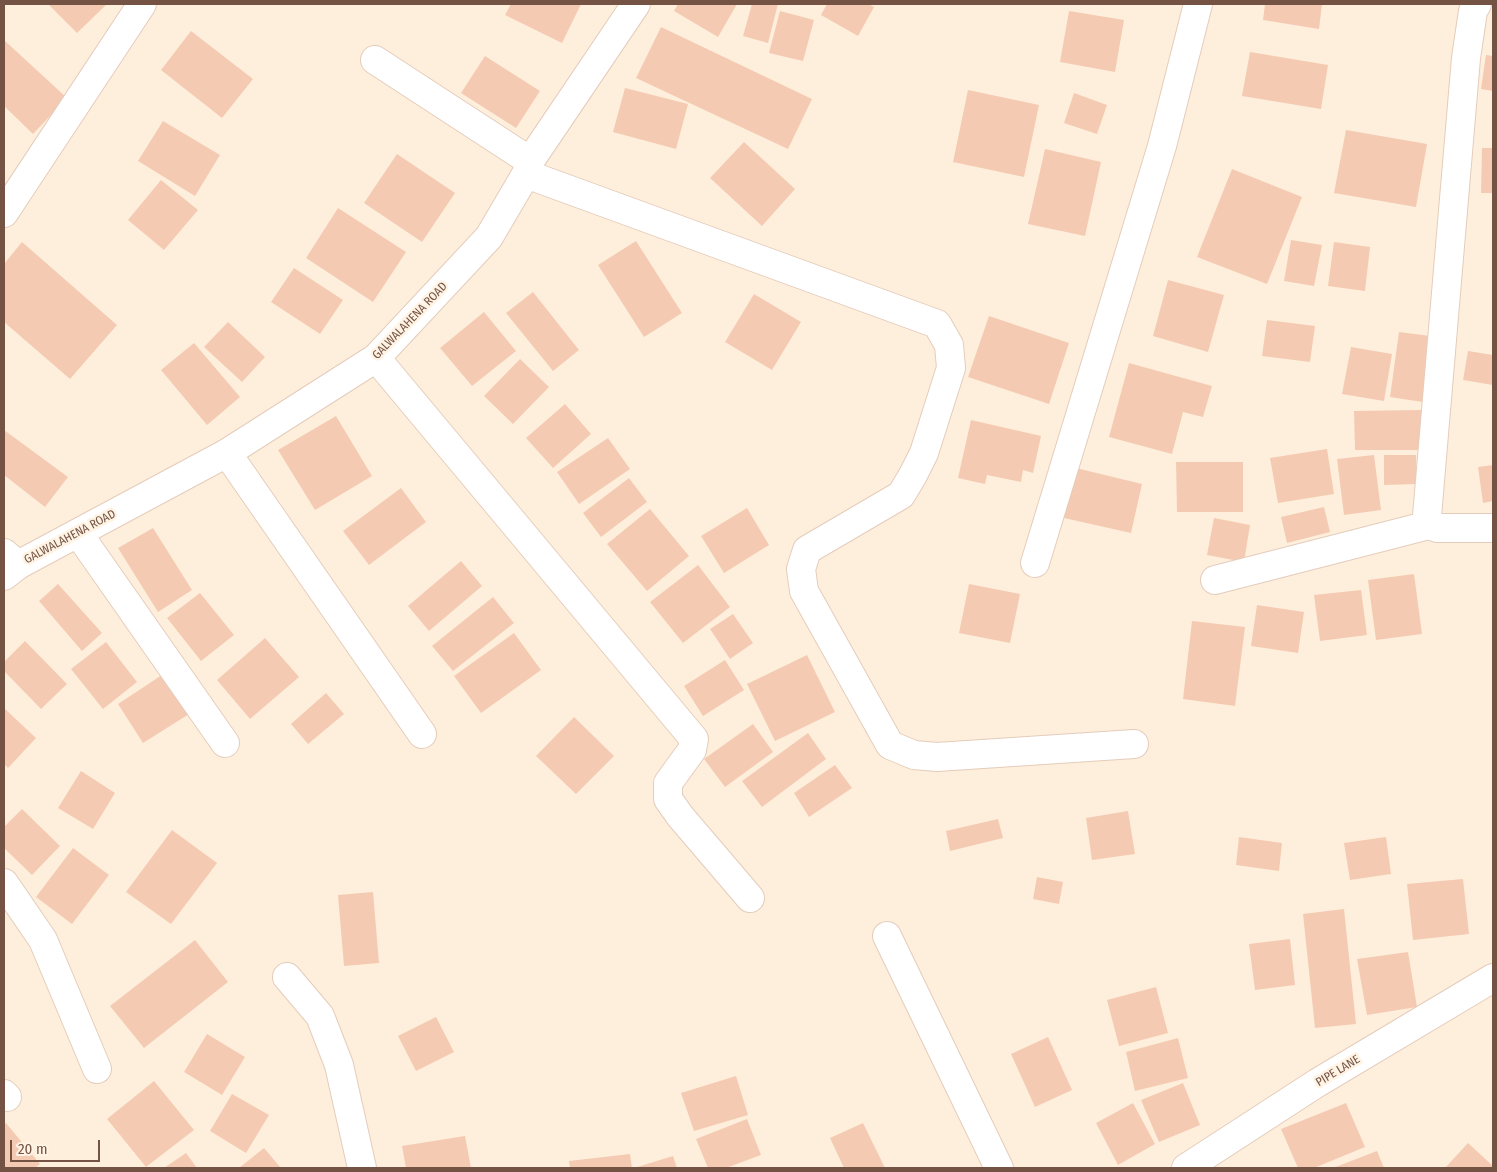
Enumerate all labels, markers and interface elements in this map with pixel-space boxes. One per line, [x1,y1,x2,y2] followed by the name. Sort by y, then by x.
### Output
[370,280,450,362] street label: GALWALAHENA ROAD
[22,507,118,567] street label: GALWALAHENA ROAD
[1313,1052,1363,1090] street label: PIPE LANE
[12,1130,102,1162] scale bar
[18,1140,48,1158] text: 20 m

